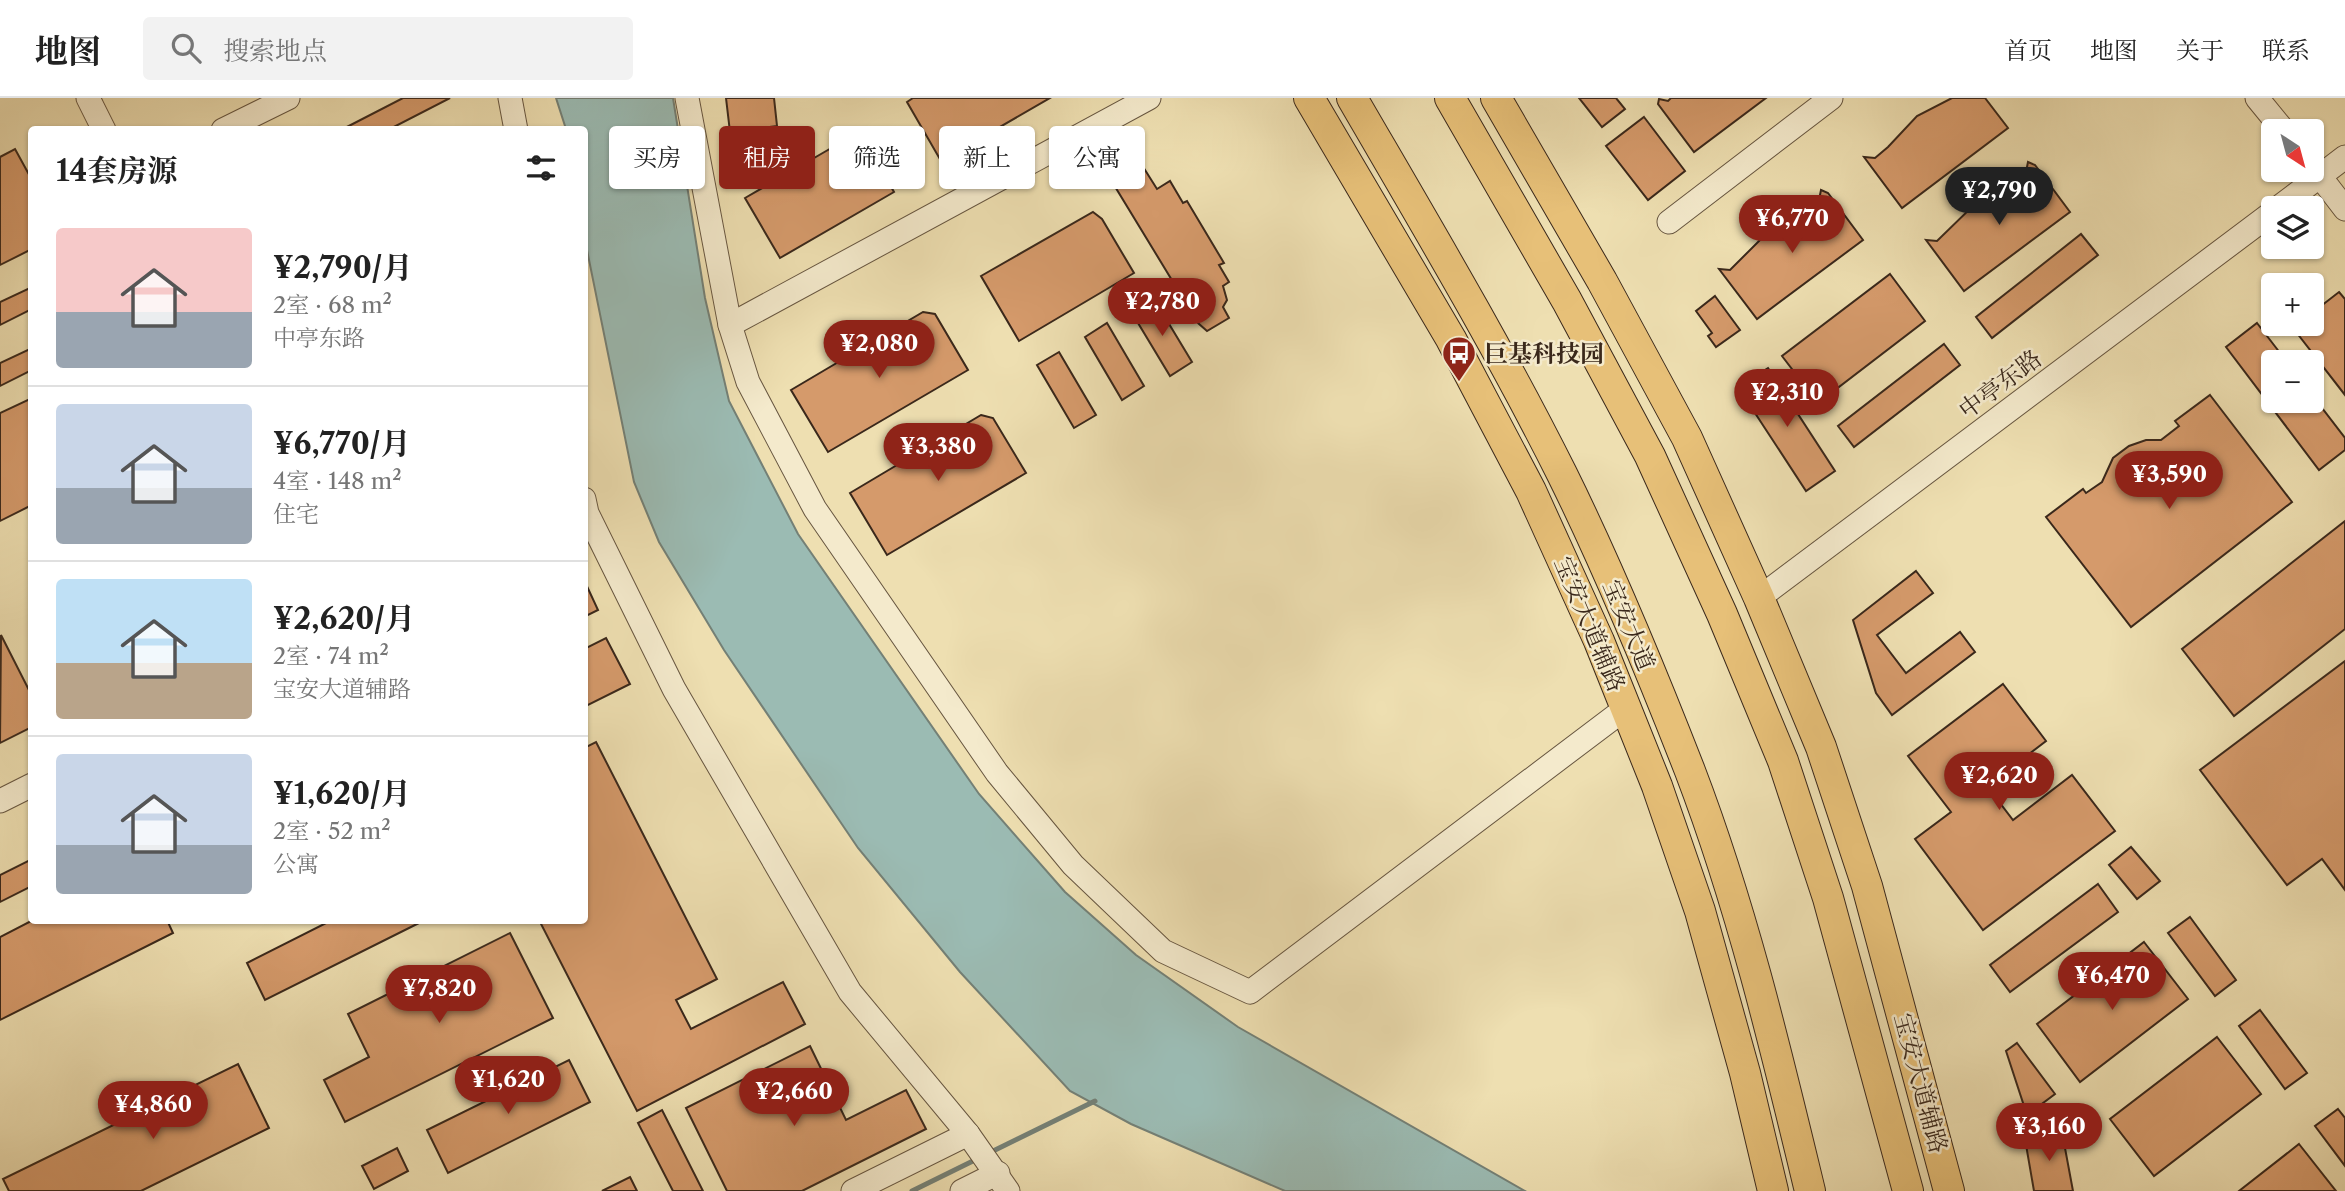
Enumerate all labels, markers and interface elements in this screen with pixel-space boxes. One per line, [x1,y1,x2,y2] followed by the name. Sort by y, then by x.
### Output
[143,17,633,80] search box
[167,29,205,67] icon: search
[35,31,101,72] text: 地图
[223,35,327,67] text: 搜索地点
[2004,36,2052,65] text: 首页
[2090,36,2138,65] text: 地图
[2176,36,2224,65] text: 关于
[2262,36,2310,65] text: 联系
[2261,119,2324,182] north arrow
[2261,119,2324,413] map controls
[609,126,705,189] chip: 买房
[719,126,815,189] chip: 租房
[829,126,925,189] chip: 筛选
[939,126,1035,189] chip: 新上
[1049,126,1145,189] chip: 公寓
[522,149,560,187] icon: filters
[56,152,177,189] text: 14套房源
[1942,167,2056,227] pin: ¥2,790
[1961,176,2037,204] text: ¥2,790
[1735,195,1849,255] pin: ¥6,770
[2261,196,2324,259] button: layers
[1755,204,1829,232] text: ¥6,770
[273,249,413,286] text: ¥2,790/月
[112,256,196,340] icon: home
[2261,273,2324,336] button: +
[1105,278,1219,338] pin: ¥2,780
[1124,287,1200,315] text: ¥2,780
[273,291,392,319] text: 2室 · 68 m²
[822,320,936,380] pin: ¥2,080
[273,324,365,352] text: 中亭东路
[840,329,918,357] text: ¥2,080
[1440,334,1478,383] bus stop icon: 巨基科技园
[1484,339,1604,368] place label: 巨基科技园
[1953,344,2047,424] street label: 中亭东路
[2261,350,2324,413] button: −
[1730,370,1844,429] pin: ¥2,310
[1750,378,1824,406] text: ¥2,310
[881,424,995,483] pin: ¥3,380
[273,425,411,462] text: ¥6,770/月
[112,432,196,516] icon: home
[900,432,976,460] text: ¥3,380
[2112,452,2226,511] pin: ¥3,590
[2131,460,2207,488] text: ¥3,590
[273,467,402,495] text: 4室 · 148 m²
[273,500,319,528] text: 住宅
[1549,552,1631,696] street label: 宝安大道辅路
[1597,575,1661,675] street label: 宝安大道
[273,600,415,637] text: ¥2,620/月
[112,607,196,691] icon: home
[273,642,389,670] text: 2室 · 74 m²
[273,675,411,703] text: 宝安大道辅路
[1942,752,2056,812] pin: ¥2,620
[1960,761,2038,789] text: ¥2,620
[273,775,411,812] text: ¥1,620/月
[112,782,196,866] icon: home
[273,817,391,845] text: 2室 · 52 m²
[273,850,319,878] text: 公寓
[2055,953,2169,1012] pin: ¥6,470
[2074,961,2150,989] text: ¥6,470
[382,965,496,1025] pin: ¥7,820
[401,974,477,1002] text: ¥7,820
[1888,1010,1954,1156] street label: 宝安大道辅路
[451,1056,565,1116] pin: ¥1,620
[471,1065,545,1093] text: ¥1,620
[737,1068,851,1128] pin: ¥2,660
[755,1077,833,1105] text: ¥2,660
[96,1082,210,1141] pin: ¥4,860
[114,1090,192,1118] text: ¥4,860
[1992,1104,2106,1163] pin: ¥3,160
[2012,1112,2086,1140] text: ¥3,160

